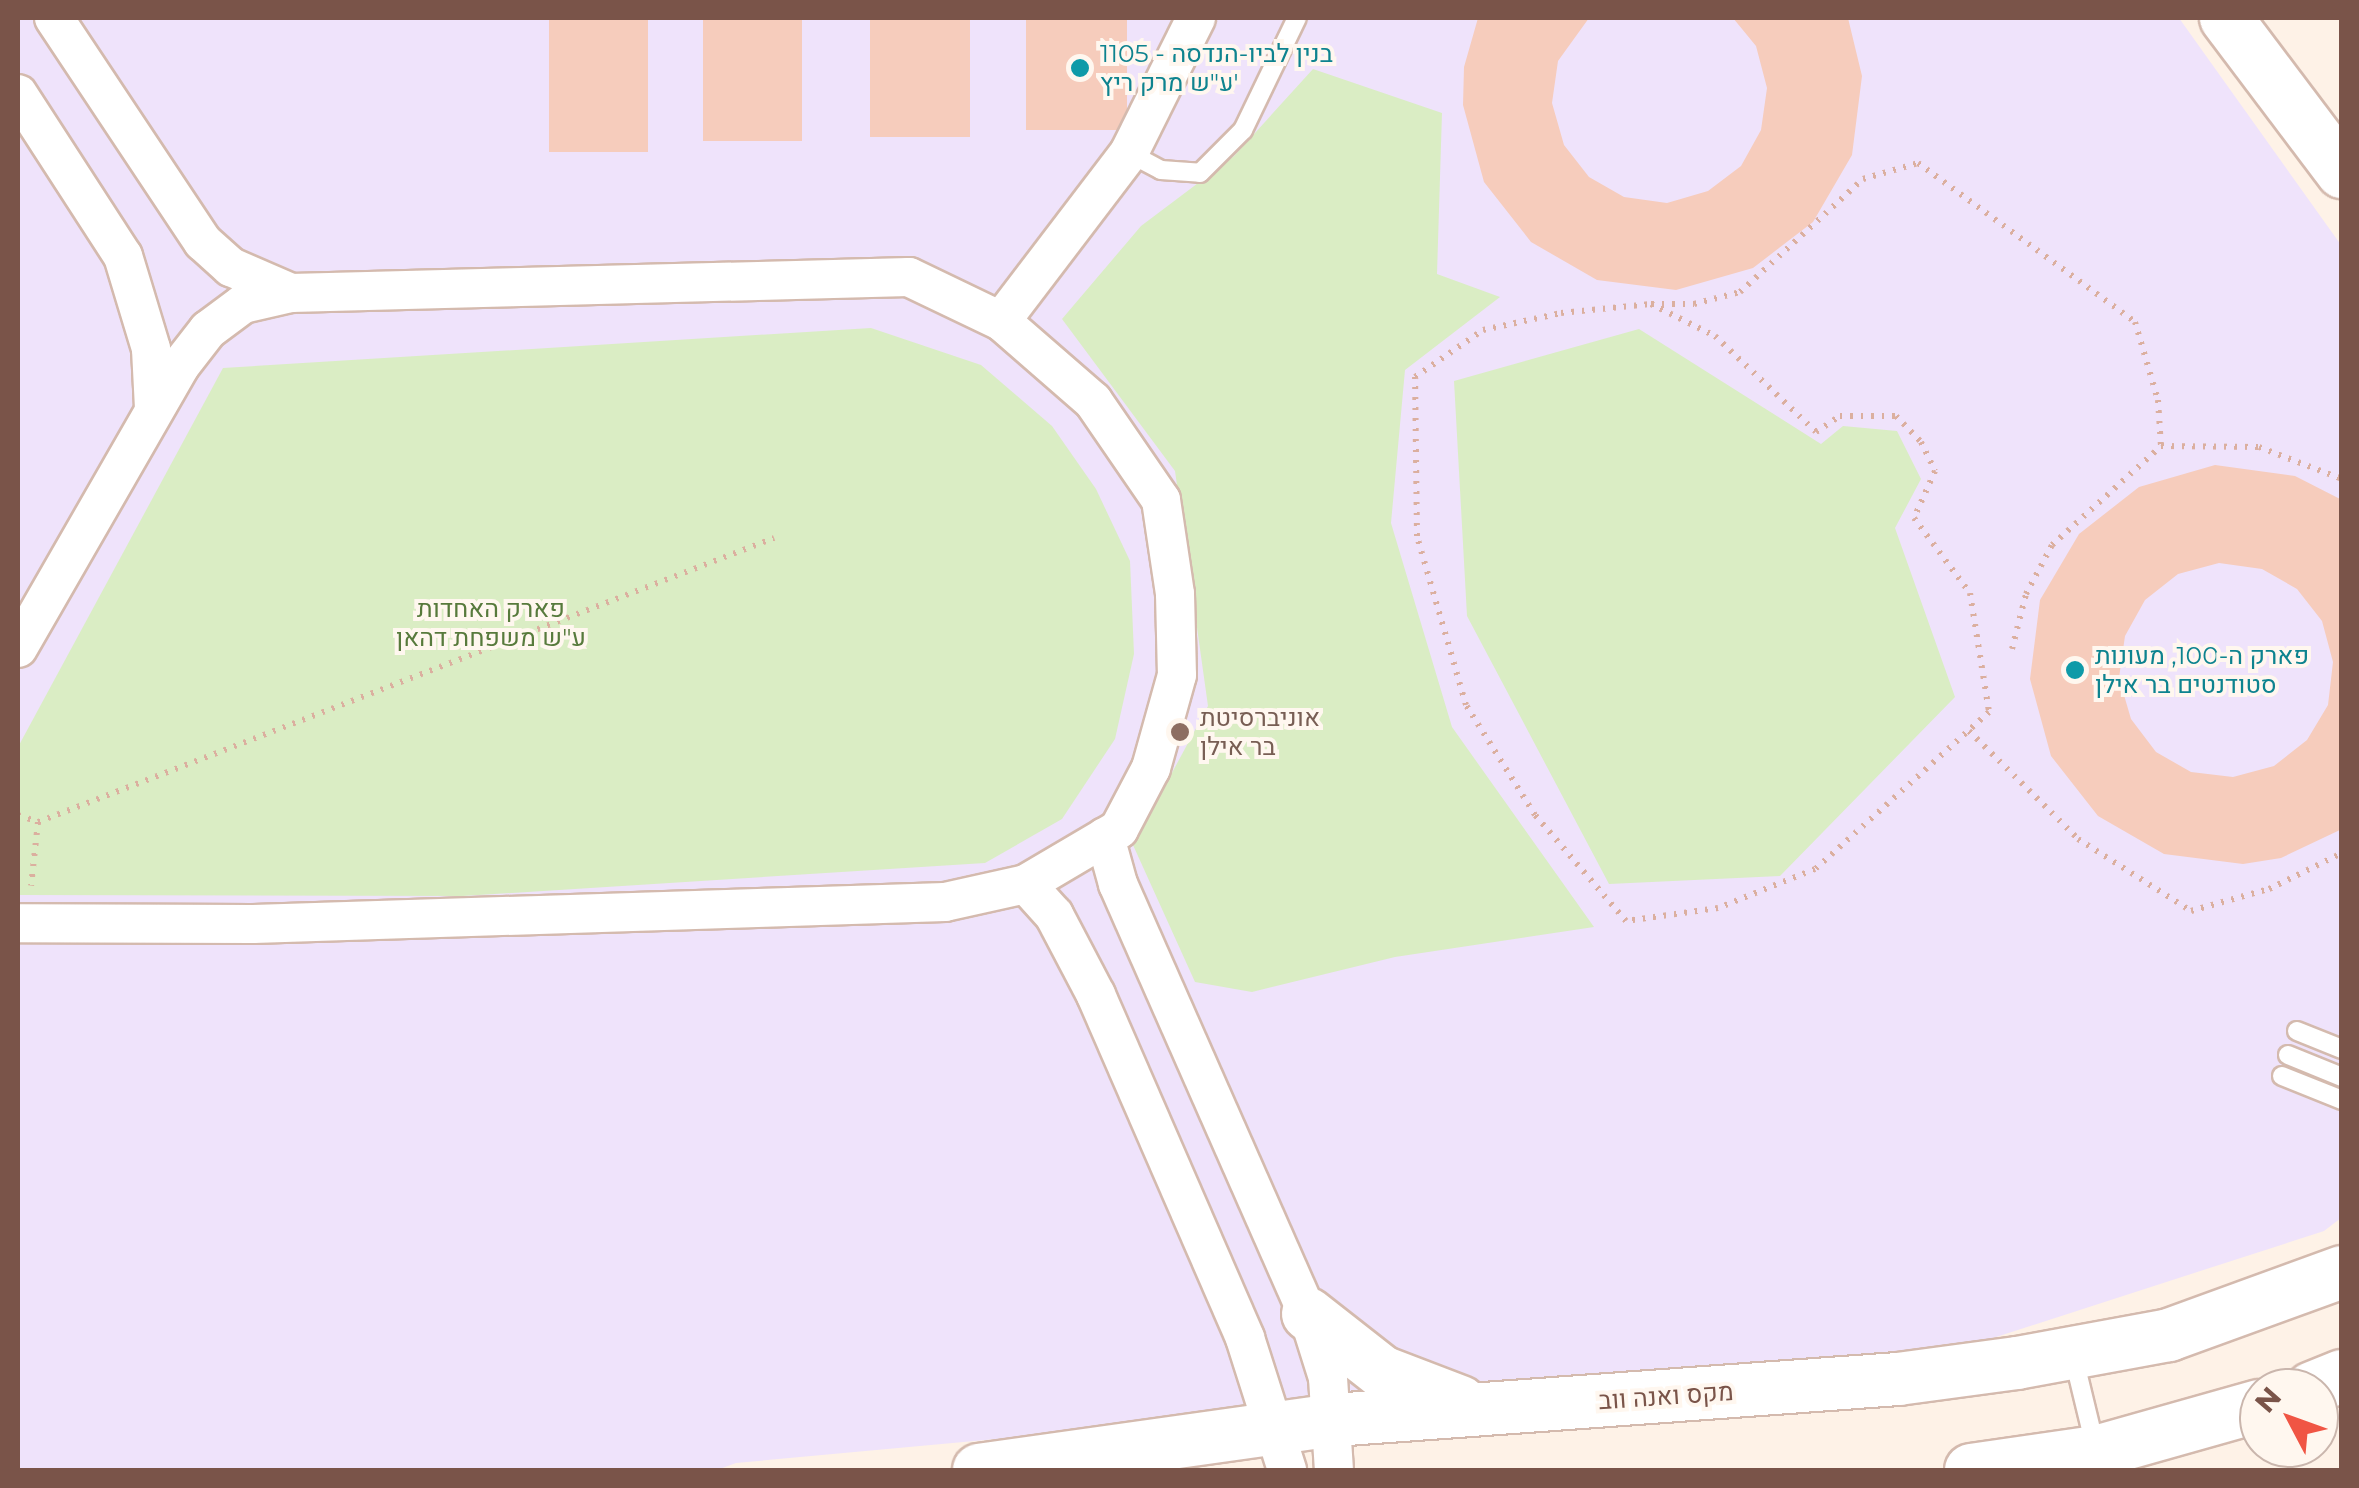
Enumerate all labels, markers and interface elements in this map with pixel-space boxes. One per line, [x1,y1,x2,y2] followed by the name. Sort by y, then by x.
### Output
[1100,39,1333,98] place label: 1105 - בנין לביו-הנדסה ע"ש מרק ריץ'
[1069,57,1091,79] marker: 1105 - בנין לביו-הנדסה ע"ש מרק ריץ'
[396,594,586,653] park label: פארק האחדות ע"ש משפחת דהאן
[2095,641,2309,700] place label: פארק ה-100, מעונות סטודנטים בר אילן
[2064,659,2086,681] marker: פארק ה-100, מעונות סטודנטים בר אילן
[1200,703,1320,762] place label: אוניברסיטת בר אילן
[1169,721,1191,743] marker: אוניברסיטת בר אילן
[2239,1368,2339,1468] north arrow
[1597,1376,1735,1416] street label: מקס ואנה ווב
[2248,1380,2288,1419] text: N

